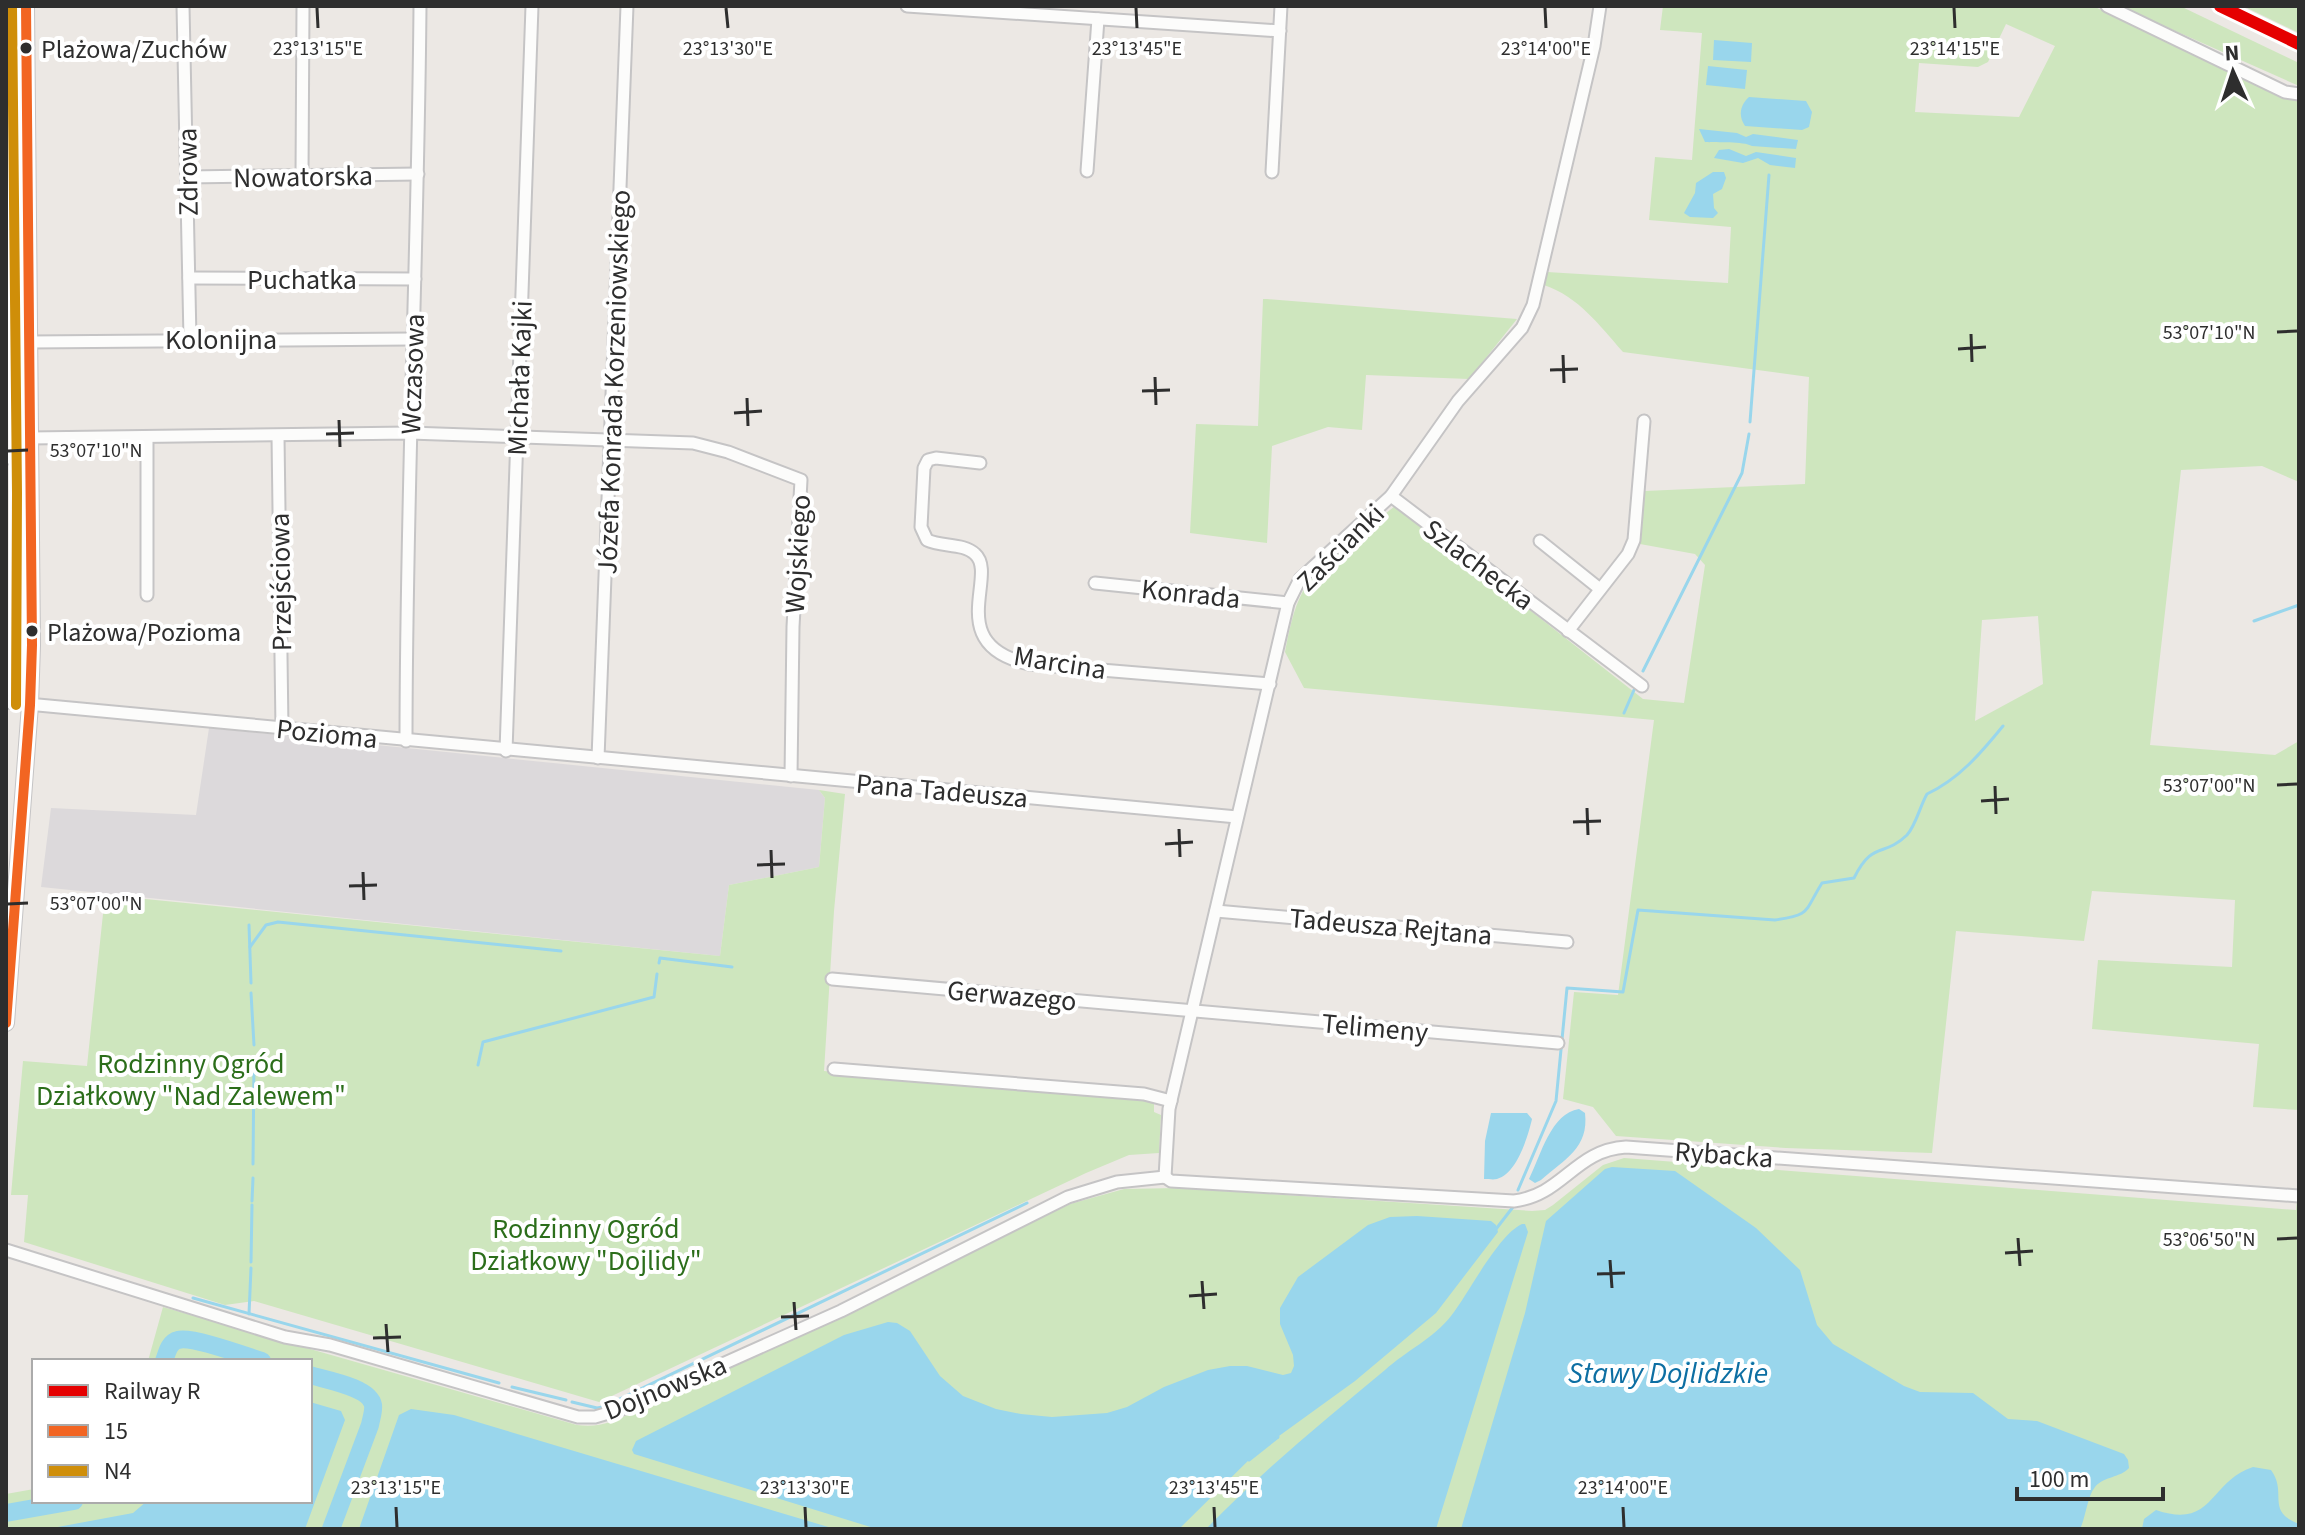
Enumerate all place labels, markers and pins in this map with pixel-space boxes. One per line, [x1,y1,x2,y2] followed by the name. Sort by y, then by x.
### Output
[41,31,227,68] place label: Plażowa/Zuchów
[18,40,34,56] marker: Plażowa/Zuchów
[47,614,241,651] place label: Plażowa/Pozioma
[24,623,40,639] marker: Plażowa/Pozioma

